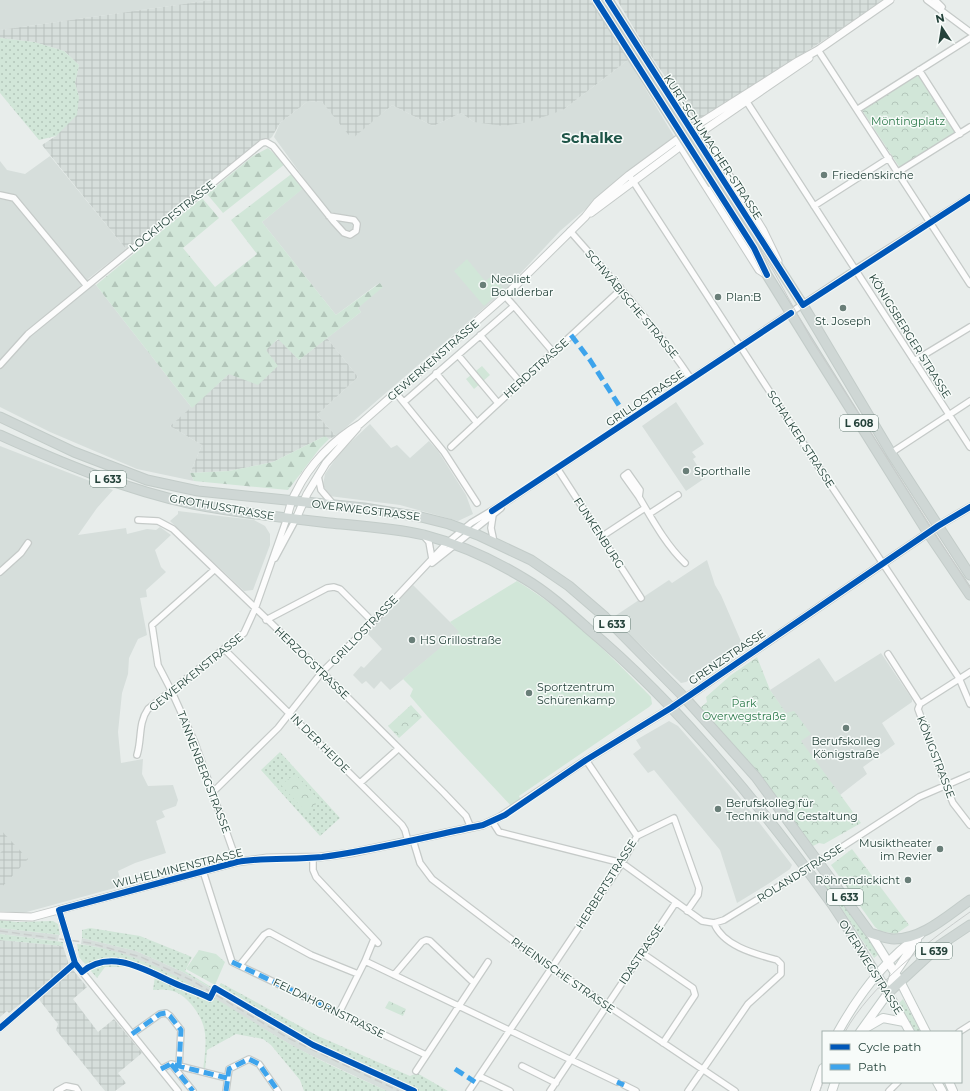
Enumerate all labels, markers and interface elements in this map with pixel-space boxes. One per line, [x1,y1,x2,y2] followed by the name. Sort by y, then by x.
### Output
[922,8,962,48] north arrow
[934,10,946,26] text: N
[661,72,765,222] street label: KURT-SCHUMACHER-STRASSE
[871,114,945,128] park label: Möntingplatz
[561,128,623,147] district label: Schalke
[832,168,914,182] place label: Friedenskirche
[819,170,829,180] marker: Friedenskirche
[126,177,218,255] street label: LOCKHOFSTRASSE
[582,247,682,361] street label: SCHWÄBISCHE STRASSE
[866,271,954,401] street label: KÖNIGSBERGER STRASSE
[491,272,553,299] place label: Neoliet Boulderbar
[478,280,488,290] marker: Neoliet Boulderbar
[726,290,761,304] place label: Plan:B
[713,292,723,302] marker: Plan:B
[838,303,848,313] marker: St. Joseph
[815,314,871,328] place label: St. Joseph
[384,316,482,404] street label: GEWERKENSTRASSE
[500,335,572,401] street label: HERDSTRASSE
[603,367,687,429] street label: GRILLOSTRASSE
[764,388,838,490] street label: SCHALKER STRASSE
[840,415,878,431] road number: L 608
[694,464,751,478] place label: Sporthalle
[681,466,691,476] marker: Sporthalle
[90,471,126,487] road number: L 633
[169,491,275,523] street label: GROTHUSSTRASSE
[571,495,627,571] street label: FUNKENBURG
[311,496,421,524] street label: OVERWEGSTRASSE
[327,592,401,668] street label: GRILLOSTRASSE
[594,616,630,632] road number: L 633
[272,624,352,702] street label: HERZOGSTRASSE
[686,626,768,688] street label: GRENZSTRASSE
[146,630,246,714] street label: GEWERKENSTRASSE
[420,633,502,647] place label: HS Grillostraße
[407,635,417,645] marker: HS Grillostraße
[537,680,615,707] place label: Sportzentrum Schürenkamp
[524,688,534,698] marker: Sportzentrum Schürenkamp
[702,696,786,723] park label: Park Overwegstraße
[174,709,234,835] street label: TANNENBERGSTRASSE
[287,710,353,776] street label: IN DER HEIDE
[914,714,958,800] street label: KÖNIGSTRASSE
[841,723,851,733] marker: Berufskolleg Königstraße
[811,734,881,761] place label: Berufskolleg Königstraße
[726,796,858,823] place label: Berufskolleg für Technik und Gestaltung
[713,804,723,814] marker: Berufskolleg für Technik und Gestaltung
[573,836,639,932] street label: HERBERTSTRASSE
[859,836,932,863] place label: Musiktheater im Revier
[754,841,846,905] street label: ROLANDSTRASSE
[935,844,945,854] marker: Musiktheater im Revier
[112,845,244,891] street label: WILHELMINENSTRASSE
[815,873,901,887] place label: Röhrendickicht
[903,875,913,885] marker: Röhrendickicht
[827,889,863,905] road number: L 633
[836,917,906,1017] street label: OVERWEGSTRASSE
[616,921,666,987] street label: IDASTRASSE
[508,934,618,1016] street label: RHEINISCHE STRASSE
[916,943,952,959] road number: L 639
[271,975,387,1041] street label: FELDAHORNSTRASSE
[822,1031,962,1083] legend
[858,1039,921,1054] text: Cycle path
[858,1059,887,1074] text: Path

